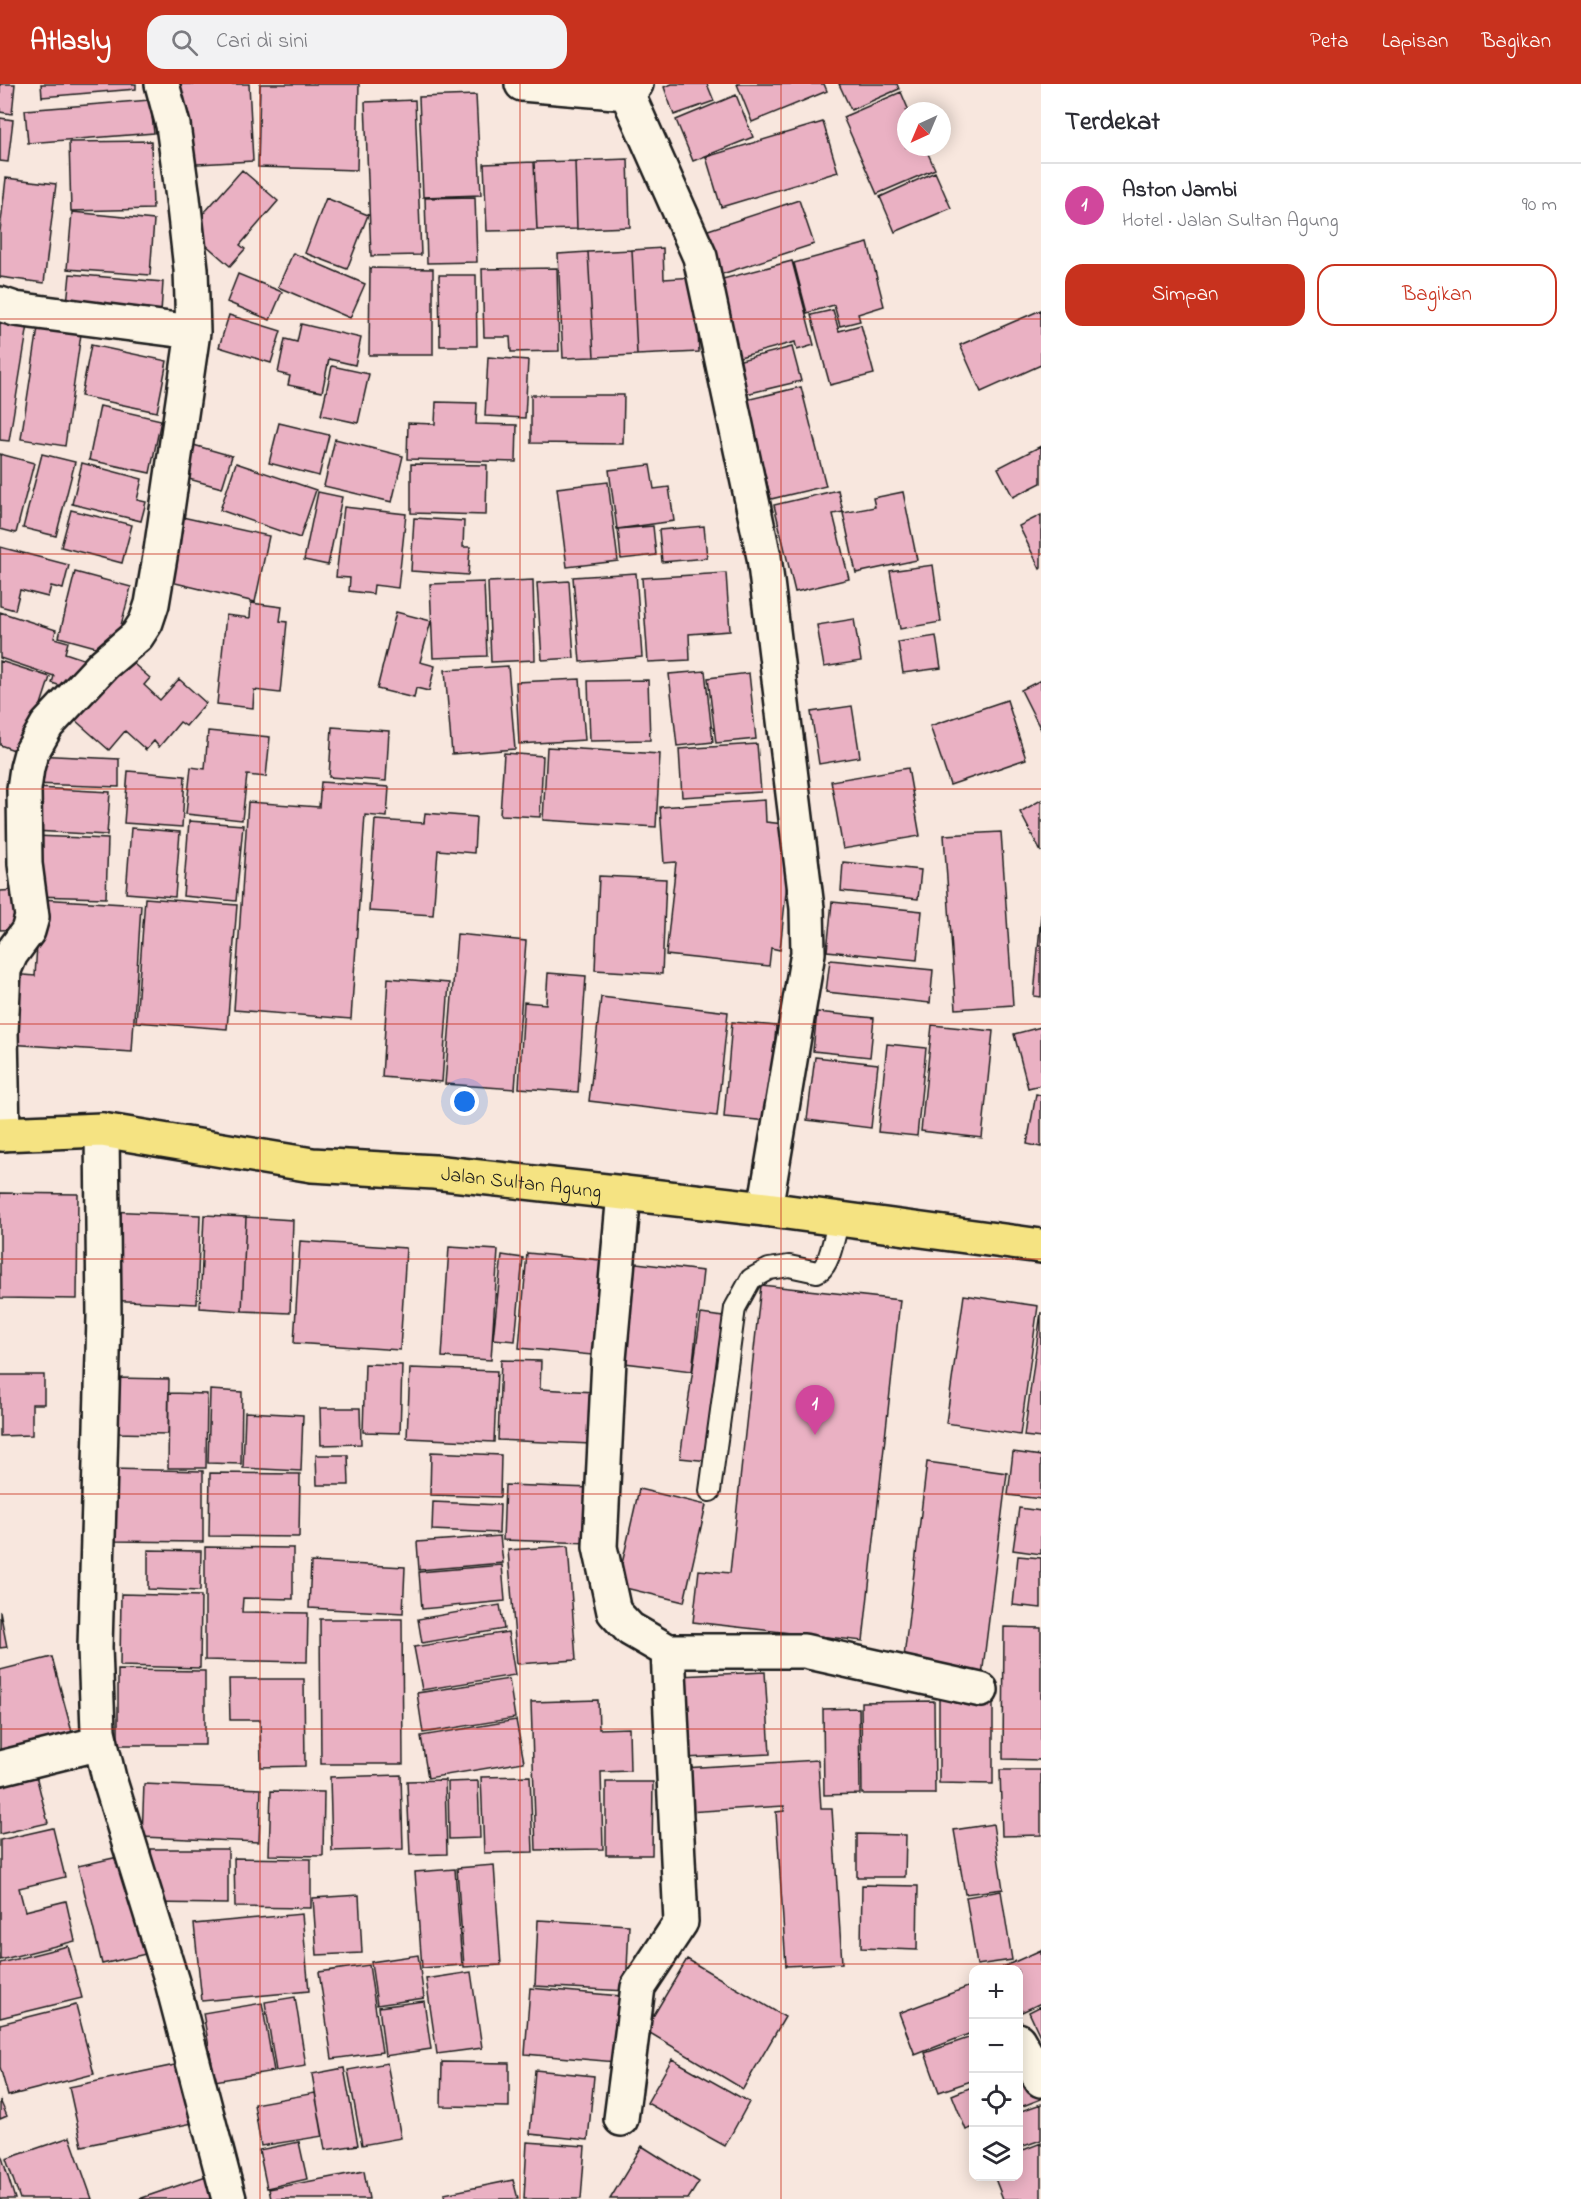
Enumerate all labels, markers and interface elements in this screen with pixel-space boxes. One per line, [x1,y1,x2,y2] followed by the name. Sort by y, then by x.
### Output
[147,15,567,69] search box
[30,22,111,63] text: Atlasly
[168,26,201,59] icon: search
[216,26,308,58] text: Cari di sini
[1310,27,1349,57] text: Peta
[1382,27,1448,57] text: Lapisan
[1481,27,1551,57] text: Bagikan
[897,102,951,156] north arrow
[1065,104,1160,142] text: Terdekat
[1122,175,1237,207] text: Aston Jambi
[1081,191,1088,220] text: 1
[1522,191,1557,220] text: 90 m
[1122,207,1338,236] text: Hotel · Jalan Sultan Agung
[1065,264,1305,326] button: Simpan
[1317,264,1557,326] button: Bagikan
[450,1087,479,1116] your location
[439,1161,603,1208] street label: Jalan Sultan Agung
[796,1386,834,1435] pin: 1
[969,1965,1023,2181] map controls
[969,1965,1023,2019] button: +
[969,2019,1023,2073] button: −
[969,2073,1023,2127] button: locate
[969,2127,1023,2181] button: layers

